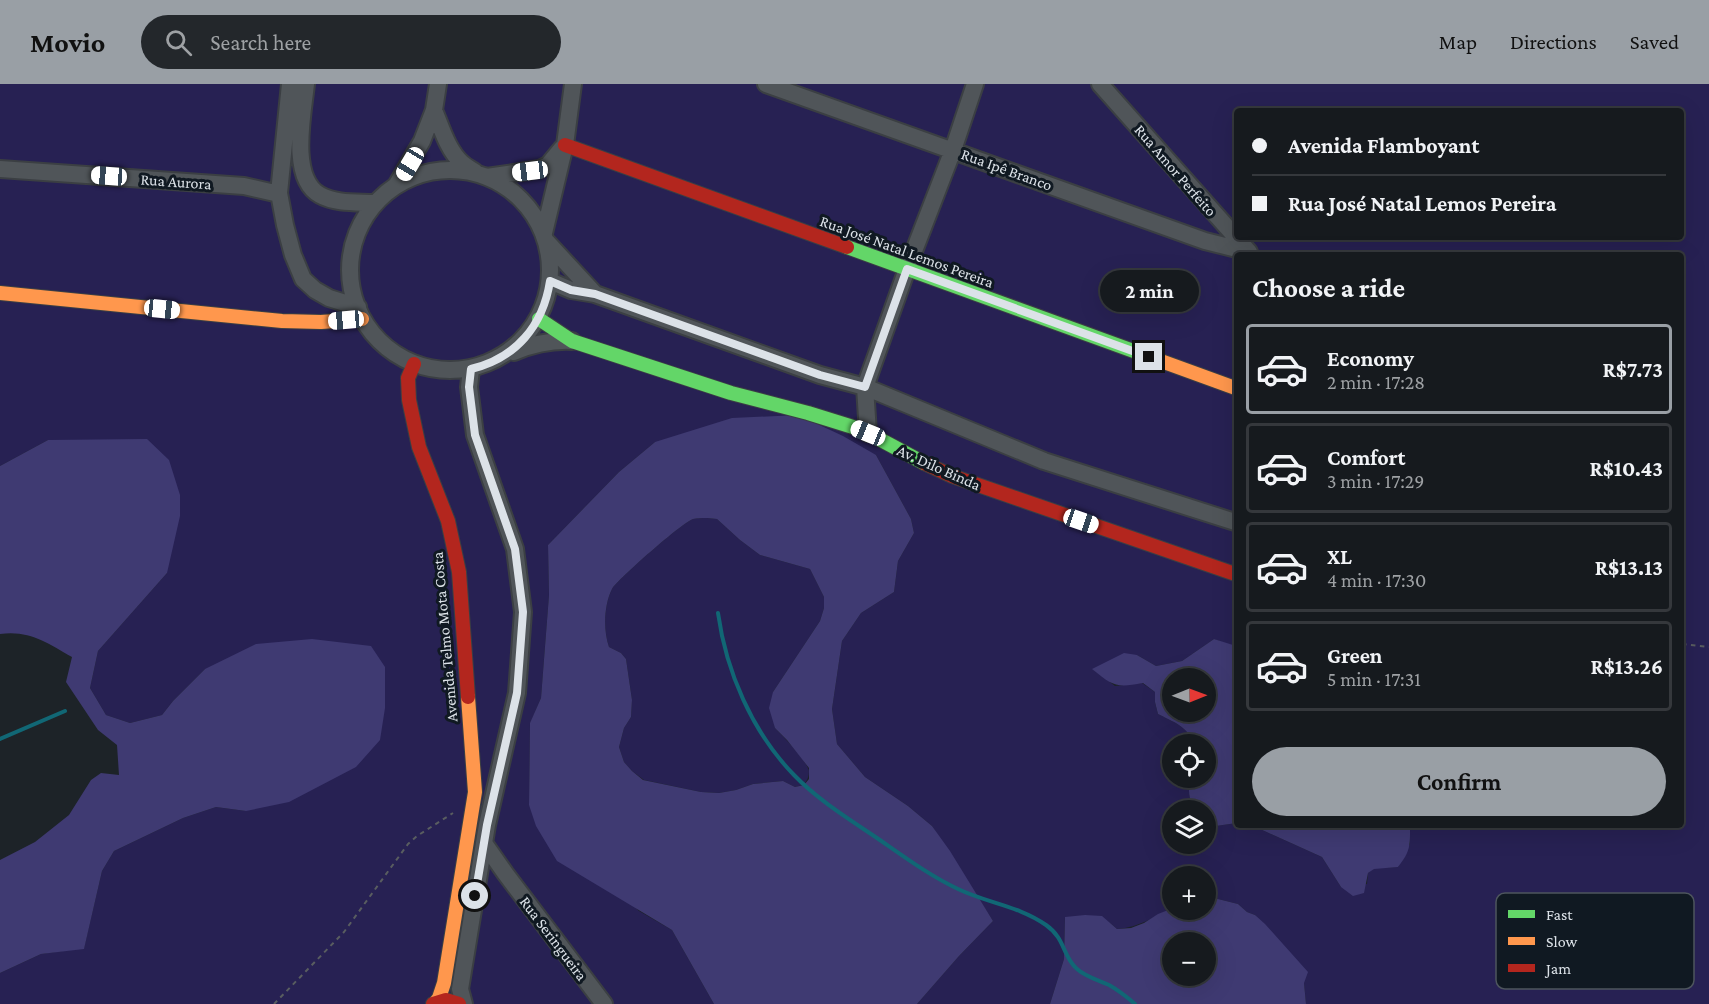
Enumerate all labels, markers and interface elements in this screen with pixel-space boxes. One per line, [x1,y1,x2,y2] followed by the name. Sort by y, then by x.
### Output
[141,15,561,69] search box
[162,26,195,59] icon: search
[30,27,105,58] text: Movio
[210,30,311,55] text: Search here
[1439,30,1477,54] text: Map
[1510,30,1597,54] text: Directions
[1630,30,1679,54] text: Saved
[1131,121,1220,220] street label: Rua Amor Perfeito
[1288,133,1479,158] text: Avenida Flamboyant
[393,144,427,184] car
[959,145,1055,195] street label: Rua Ipê Branco
[511,160,549,182] car
[90,166,128,186] car
[140,171,213,192] street label: Rua Aurora
[1288,191,1556,216] text: Rua José Natal Lemos Pereira
[817,212,996,292] street label: Rua José Natal Lemos Pereira
[1100,270,1198,312] callout: 2 min
[1252,273,1405,303] text: Choose a ride
[1125,280,1174,302] text: 2 min
[143,298,181,320] car
[327,309,365,331] car
[1255,342,1309,396] icon: car
[1135,343,1162,370] route end
[1327,346,1414,371] text: Economy
[1603,357,1663,382] text: R$7.73
[1327,371,1425,393] text: 2 min · 17:28
[848,418,888,448] car
[894,441,984,494] street label: Av. Dilo Binda
[1255,441,1309,495] icon: car
[1327,445,1405,470] text: Comfort
[1590,456,1663,481] text: R$10.43
[1327,470,1424,492] text: 3 min · 17:29
[1061,507,1101,535] car
[1255,540,1309,594] icon: car
[1327,544,1352,569] text: XL
[429,551,460,723] street label: Avenida Telmo Mota Costa
[1595,555,1663,580] text: R$13.13
[1327,569,1426,591] text: 4 min · 17:30
[1255,639,1309,693] icon: car
[1327,643,1383,668] text: Green
[1591,654,1663,679] text: R$13.26
[1162,668,1216,722] north arrow
[1162,668,1216,986] map controls
[1327,668,1421,690] text: 5 min · 17:31
[1162,734,1216,788] button: locate
[1252,747,1666,816] button: Confirm
[1162,800,1216,854] button: layers
[1162,866,1216,920] button: +
[461,882,488,909] route start
[516,893,591,985] street label: Rua Seringueira
[1496,893,1694,989] legend
[1546,906,1573,923] text: Fast
[1162,932,1216,986] button: −
[1546,933,1578,950] text: Slow
[1544,960,1571,978] text: Jam

